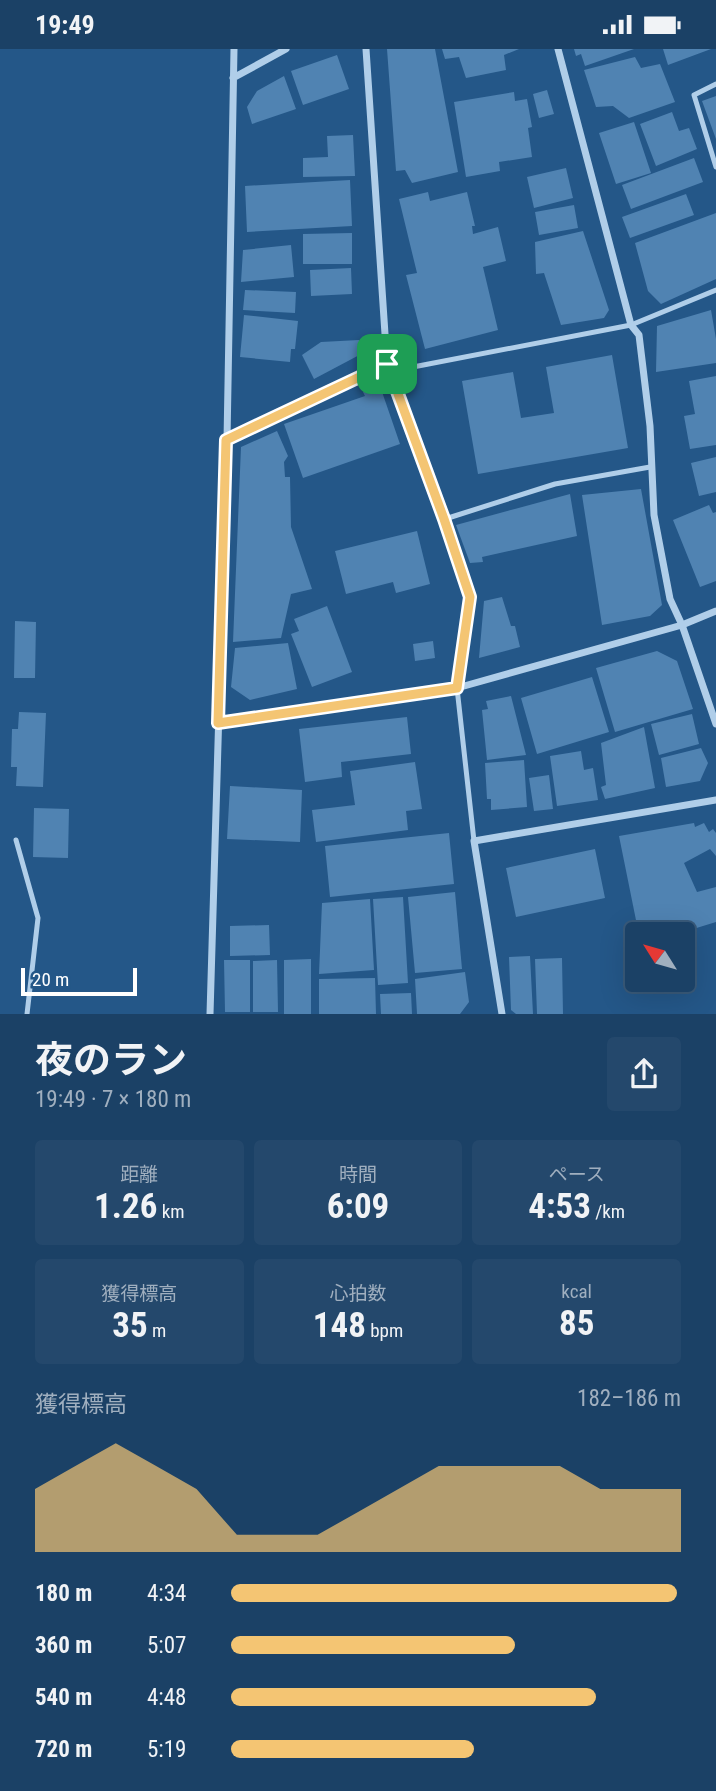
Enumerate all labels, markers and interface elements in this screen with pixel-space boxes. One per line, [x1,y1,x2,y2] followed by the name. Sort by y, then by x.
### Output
[35,10,95,40] text: 19:49
[357,334,417,394] pin
[368,345,406,383] icon: arrive
[625,922,695,992] north arrow
[625,922,695,992] map controls
[21,965,136,997] scale bar
[32,968,69,991] text: 20 m
[607,1037,681,1111] button: share
[35,1038,187,1082] text: 夜のラン
[35,1086,191,1113] text: 19:49 · 7 × 180 m
[120,1163,158,1186] text: 距離
[339,1163,377,1186] text: 時間
[549,1163,605,1186] text: ペース
[94,1186,157,1227] text: 1.26
[327,1186,389,1227] text: 6:09
[528,1186,591,1227] text: 4:53
[157,1200,185,1223] text: km
[591,1200,625,1223] text: /km
[561,1280,592,1303] text: kcal
[101,1282,177,1305] text: 獲得標高
[329,1282,387,1305] text: 心拍数
[559,1303,594,1344] text: 85
[112,1305,148,1346] text: 35
[313,1305,366,1346] text: 148
[148,1319,166,1342] text: m
[366,1319,403,1342] text: bpm
[577,1385,681,1412] text: 182–186 m
[35,1391,127,1418] text: 獲得標高
[35,1580,92,1607] text: 180 m
[147,1580,186,1607] text: 4:34
[35,1632,92,1659] text: 360 m
[147,1632,186,1659] text: 5:07
[35,1684,92,1711] text: 540 m
[147,1684,186,1711] text: 4:48
[35,1736,92,1763] text: 720 m
[147,1736,186,1763] text: 5:19

